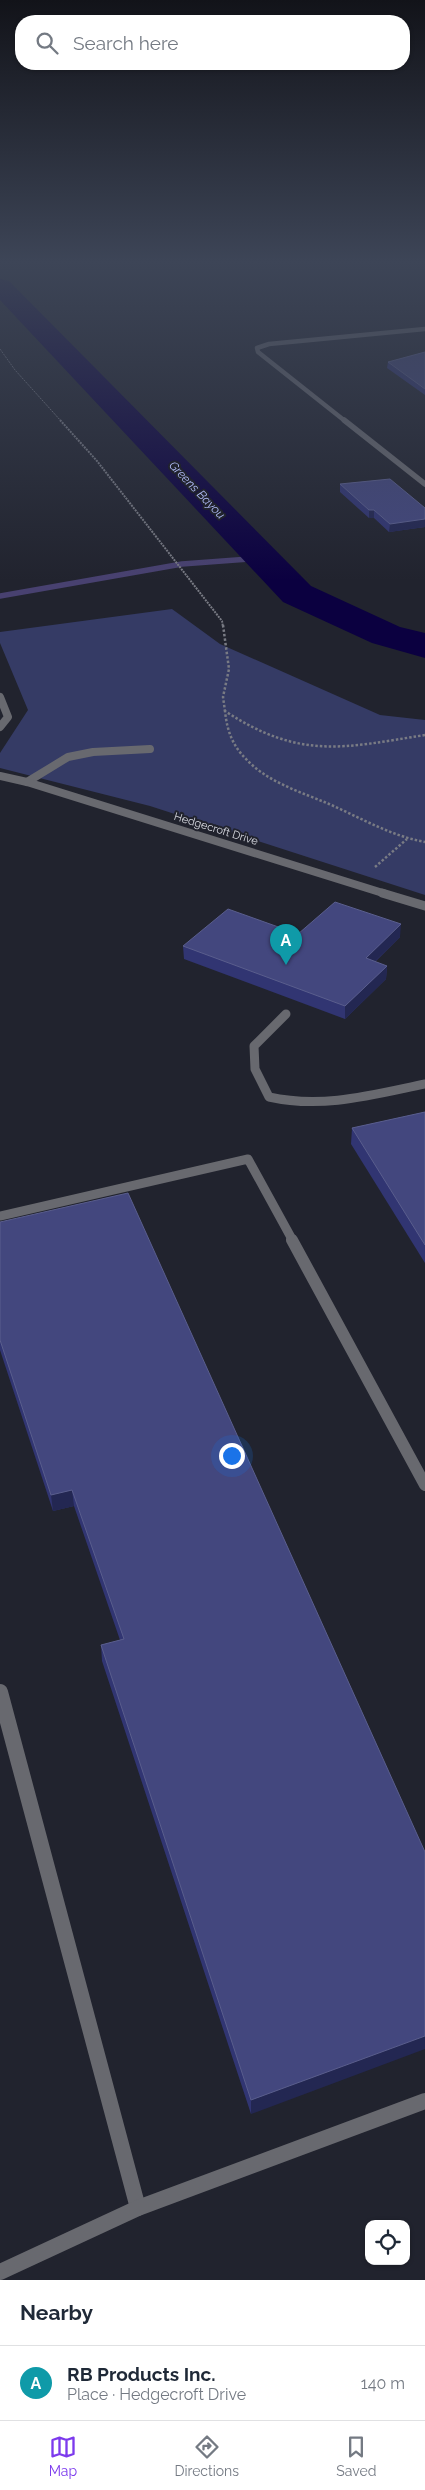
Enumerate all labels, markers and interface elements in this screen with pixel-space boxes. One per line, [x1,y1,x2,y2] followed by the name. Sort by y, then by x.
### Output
[15,15,410,70] search box
[33,29,61,57] icon: search
[73,32,179,54] text: Search here
[166,458,228,522] water label: Greens Bayou
[172,810,260,848] street label: Hedgecroft Drive
[270,924,302,965] pin: A
[219,1443,245,1469] your location
[365,2220,410,2265] map controls
[365,2220,410,2265] button: locate
[20,2300,93,2325] text: Nearby
[67,2363,216,2385] text: RB Products Inc.
[31,2374,41,2393] text: A
[361,2374,405,2393] text: 140 m
[67,2385,246,2404] text: Place · Hedgecroft Drive
[49,2433,77,2479] tab: Map
[174,2433,239,2479] tab: Directions
[336,2433,376,2479] tab: Saved

